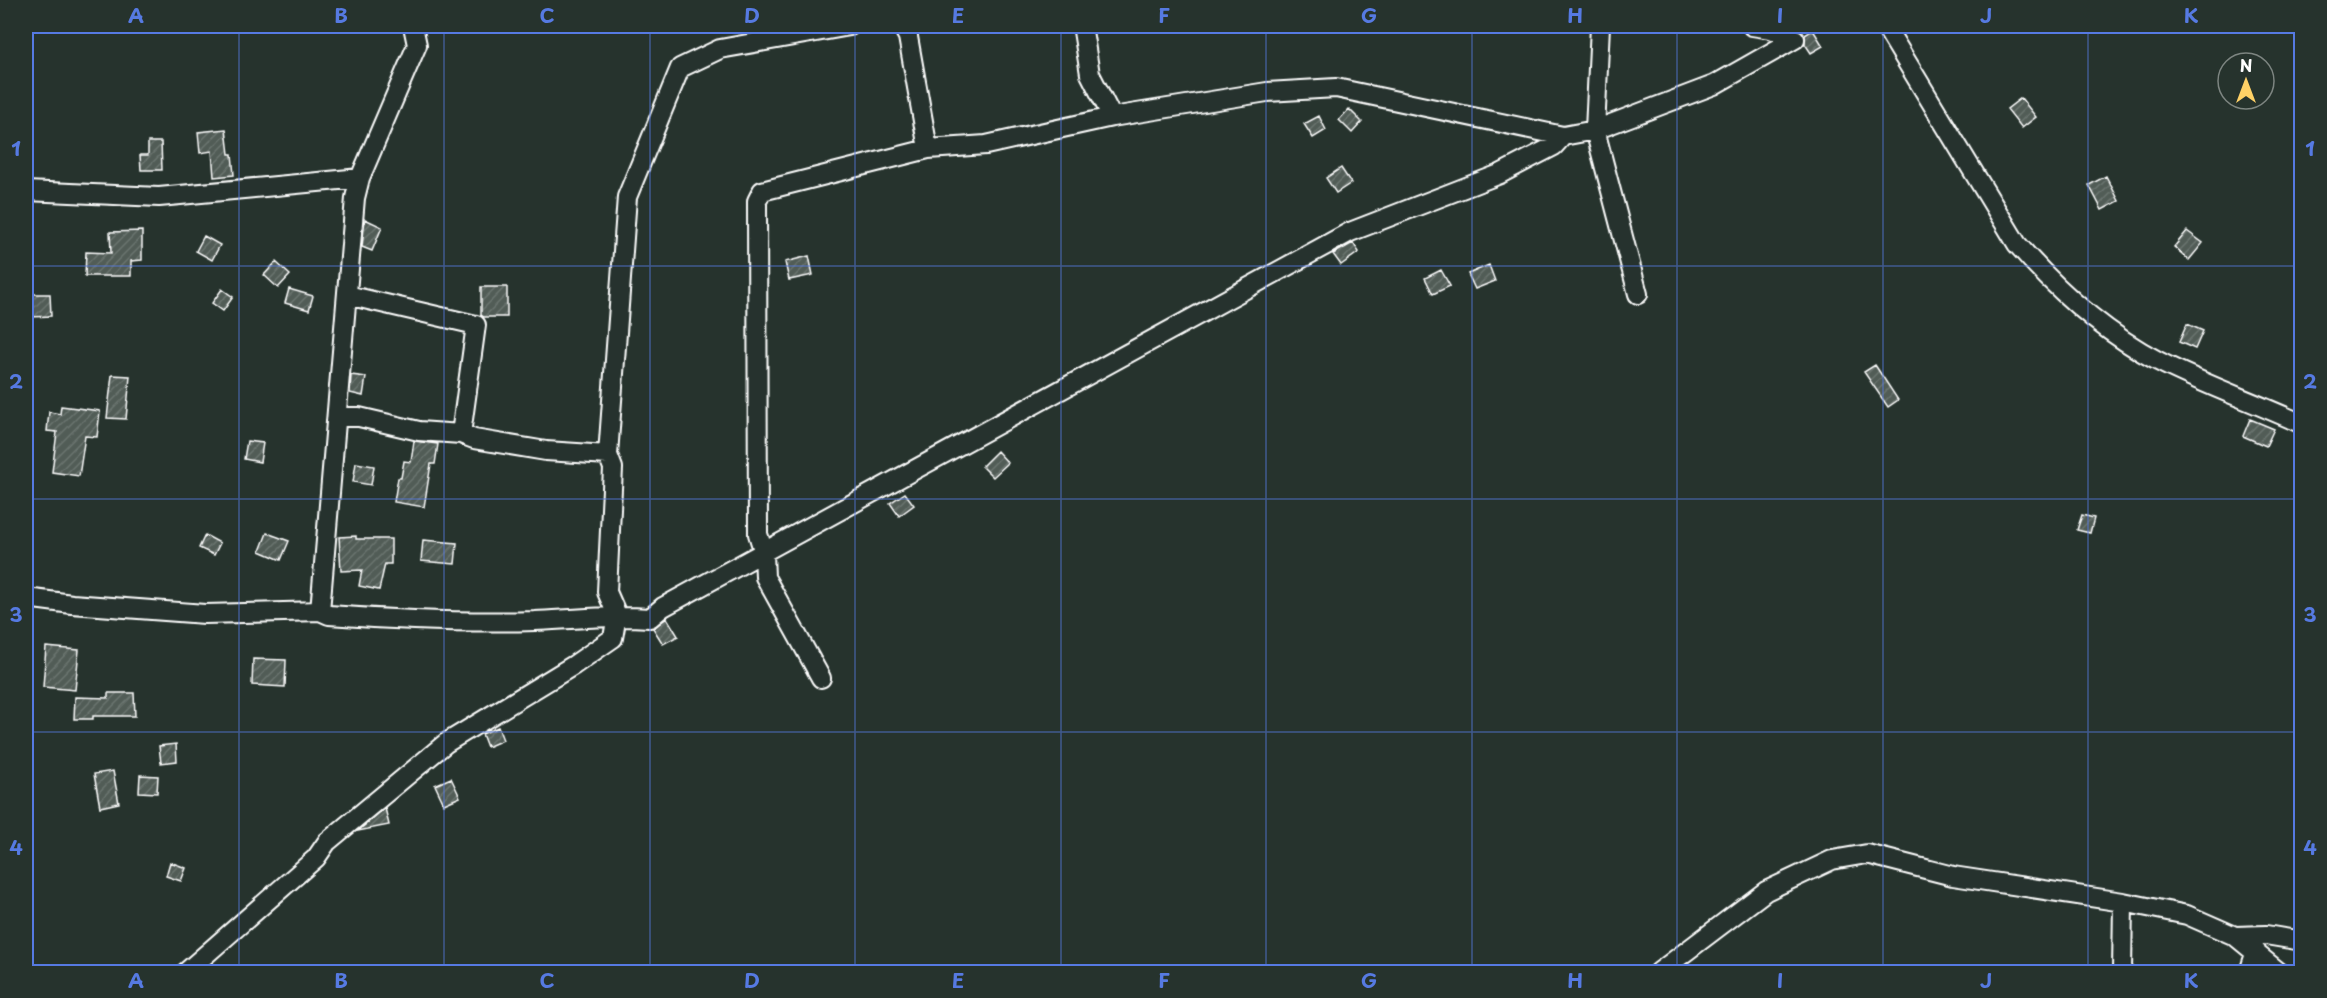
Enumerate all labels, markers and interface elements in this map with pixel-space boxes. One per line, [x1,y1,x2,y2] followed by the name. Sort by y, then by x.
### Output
[128,0,144,30] text: A
[334,0,348,30] text: B
[539,0,555,30] text: C
[744,0,760,30] text: D
[952,0,964,30] text: E
[1158,0,1170,30] text: F
[1361,0,1377,30] text: G
[1567,0,1583,30] text: H
[1777,0,1783,30] text: I
[1980,0,1992,30] text: J
[2184,0,2199,30] text: K
[2216,51,2276,111] north arrow
[2240,53,2252,77] text: N
[11,133,21,163] text: 1
[2305,133,2315,163] text: 1
[9,366,23,396] text: 2
[2303,366,2317,396] text: 2
[9,599,23,629] text: 3
[2303,599,2317,629] text: 3
[9,832,23,862] text: 4
[2303,832,2317,862] text: 4
[128,965,144,995] text: A
[334,965,348,995] text: B
[539,965,555,995] text: C
[744,965,760,995] text: D
[952,965,964,995] text: E
[1158,965,1170,995] text: F
[1361,965,1377,995] text: G
[1567,965,1583,995] text: H
[1777,965,1783,995] text: I
[1980,965,1992,995] text: J
[2184,965,2199,995] text: K

